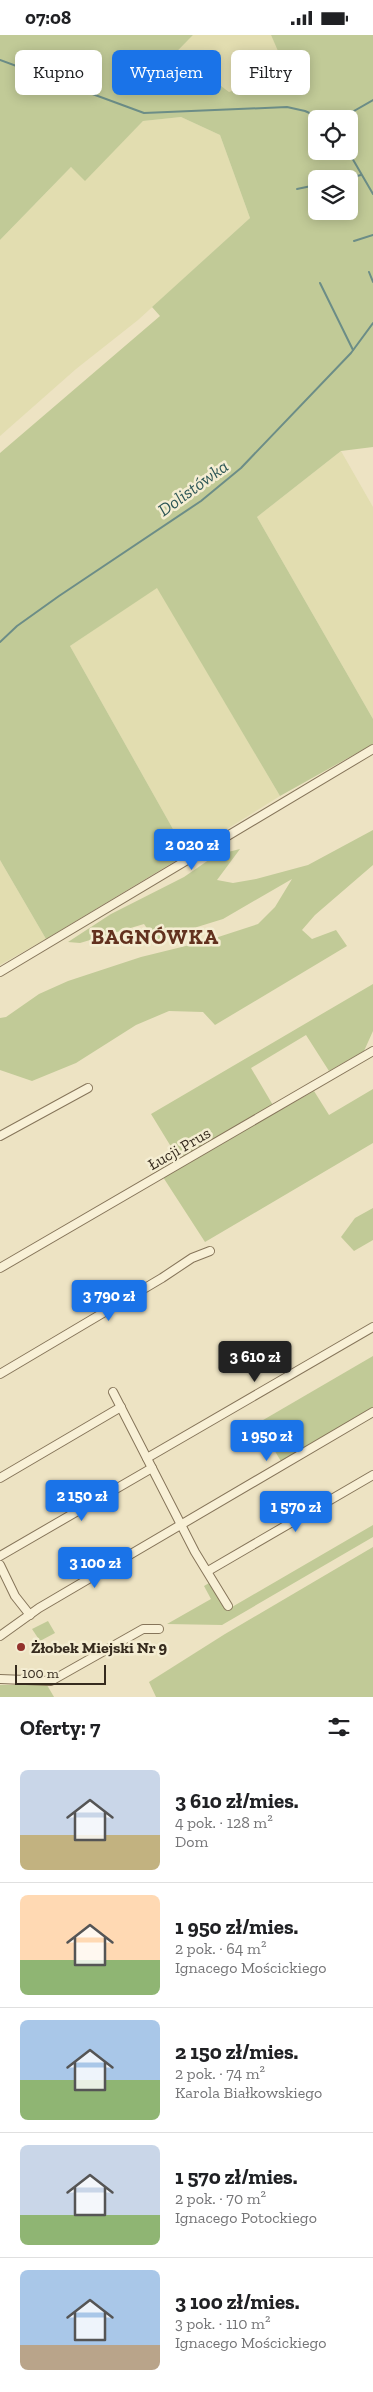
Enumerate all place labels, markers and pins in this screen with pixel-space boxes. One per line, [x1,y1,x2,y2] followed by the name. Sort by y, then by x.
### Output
[140,829,244,871] pin: 2 020 zł
[57,1279,161,1322] pin: 3 790 zł
[203,1341,307,1383] pin: 3 610 zł
[215,1419,319,1462] pin: 1 950 zł
[30,1479,134,1522] pin: 2 150 zł
[244,1491,348,1533] pin: 1 570 zł
[43,1547,147,1589] pin: 3 100 zł
[31,1638,167,1657] place label: Żłobek Miejski Nr 9
[15,1641,27,1653] marker: Żłobek Miejski Nr 9

